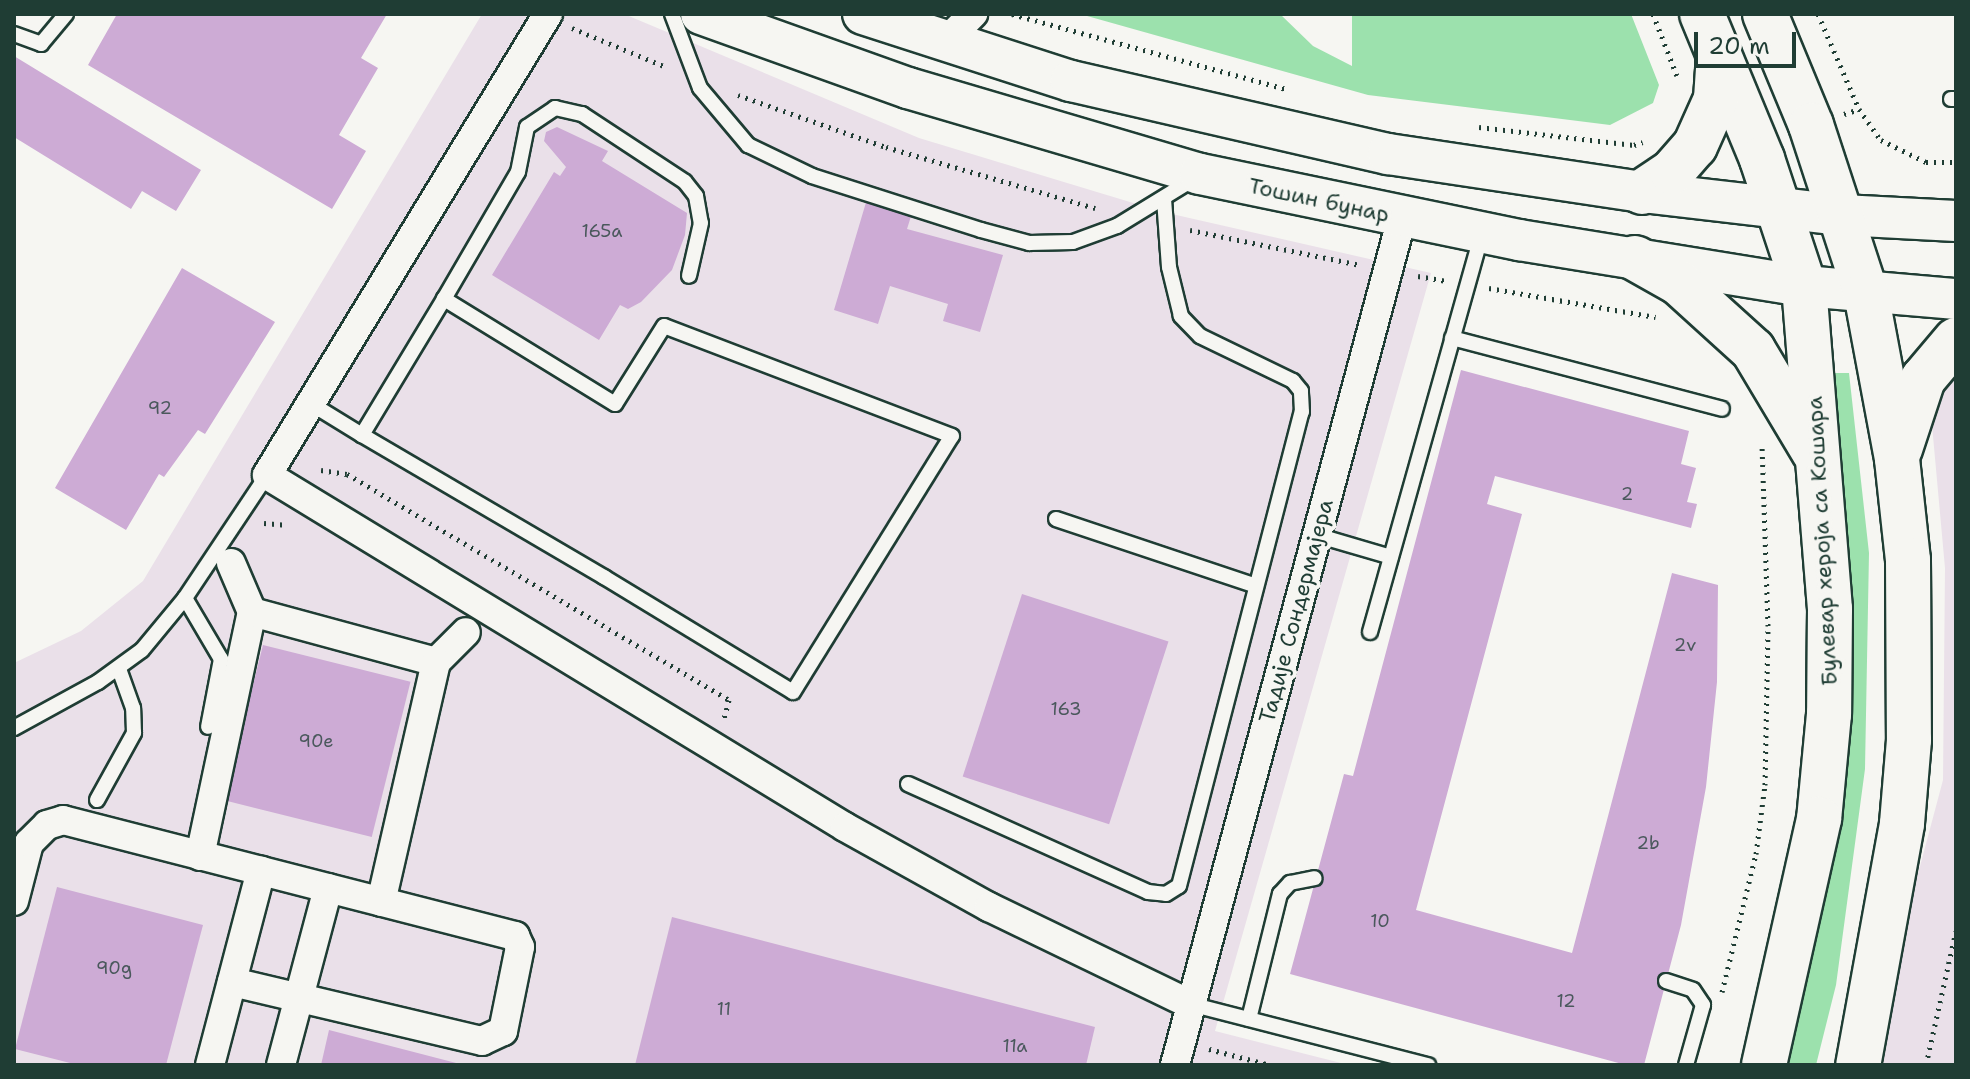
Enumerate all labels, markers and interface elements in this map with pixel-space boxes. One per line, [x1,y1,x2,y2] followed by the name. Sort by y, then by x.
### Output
[1698,16,1800,66] scale bar
[1708,30,1770,62] text: 20 m
[1246,172,1392,228] street label: Тошин бунар
[582,220,622,242] house number: 165a
[1801,396,1843,686] street label: Булевар хероја са Кошара
[148,397,172,419] house number: 92
[1621,483,1633,505] house number: 2
[1253,496,1339,726] street label: Тадије Сондермајера
[1674,634,1696,656] house number: 2v
[1051,698,1081,720] house number: 163
[299,730,333,752] house number: 90e
[1636,832,1660,854] house number: 2b
[1370,910,1390,932] house number: 10
[96,957,132,979] house number: 90g
[1556,990,1576,1012] house number: 12
[717,998,731,1020] house number: 11
[1003,1035,1027,1057] house number: 11a

